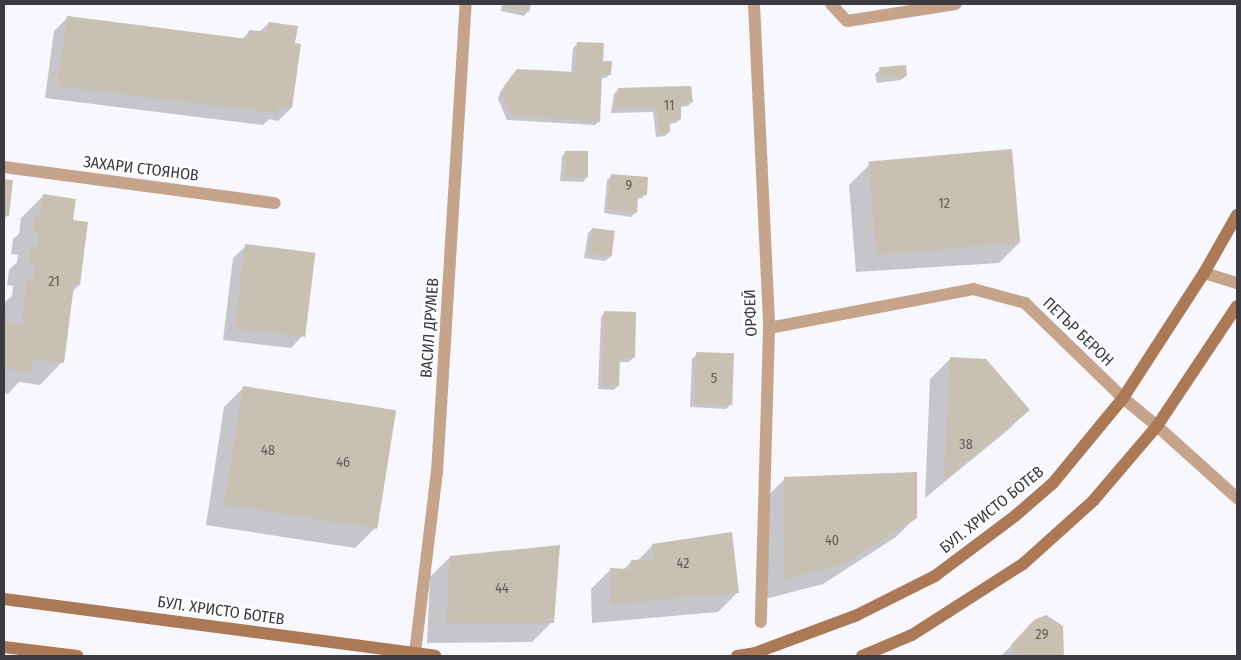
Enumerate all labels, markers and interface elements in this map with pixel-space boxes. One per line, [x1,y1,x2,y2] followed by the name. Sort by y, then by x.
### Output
[664,98,674,114] house number: 11
[82,152,200,186] street label: ЗАХАРИ СТОЯНОВ
[626,178,632,194] house number: 9
[938,196,950,212] house number: 12
[48,274,60,290] house number: 21
[417,277,443,379] street label: ВАСИЛ ДРУМЕВ
[741,289,761,337] street label: ОРФЕЙ
[1039,294,1117,370] street label: ПЕТЪР БЕРОН
[711,371,717,387] house number: 5
[959,437,973,453] house number: 38
[261,443,275,459] house number: 48
[336,455,350,471] house number: 46
[936,462,1048,558] street label: БУЛ. ХРИСТО БОТЕВ
[825,533,839,549] house number: 40
[677,556,689,572] house number: 42
[495,581,509,597] house number: 44
[156,593,286,629] street label: БУЛ. ХРИСТО БОТЕВ
[1036,627,1048,643] house number: 29

